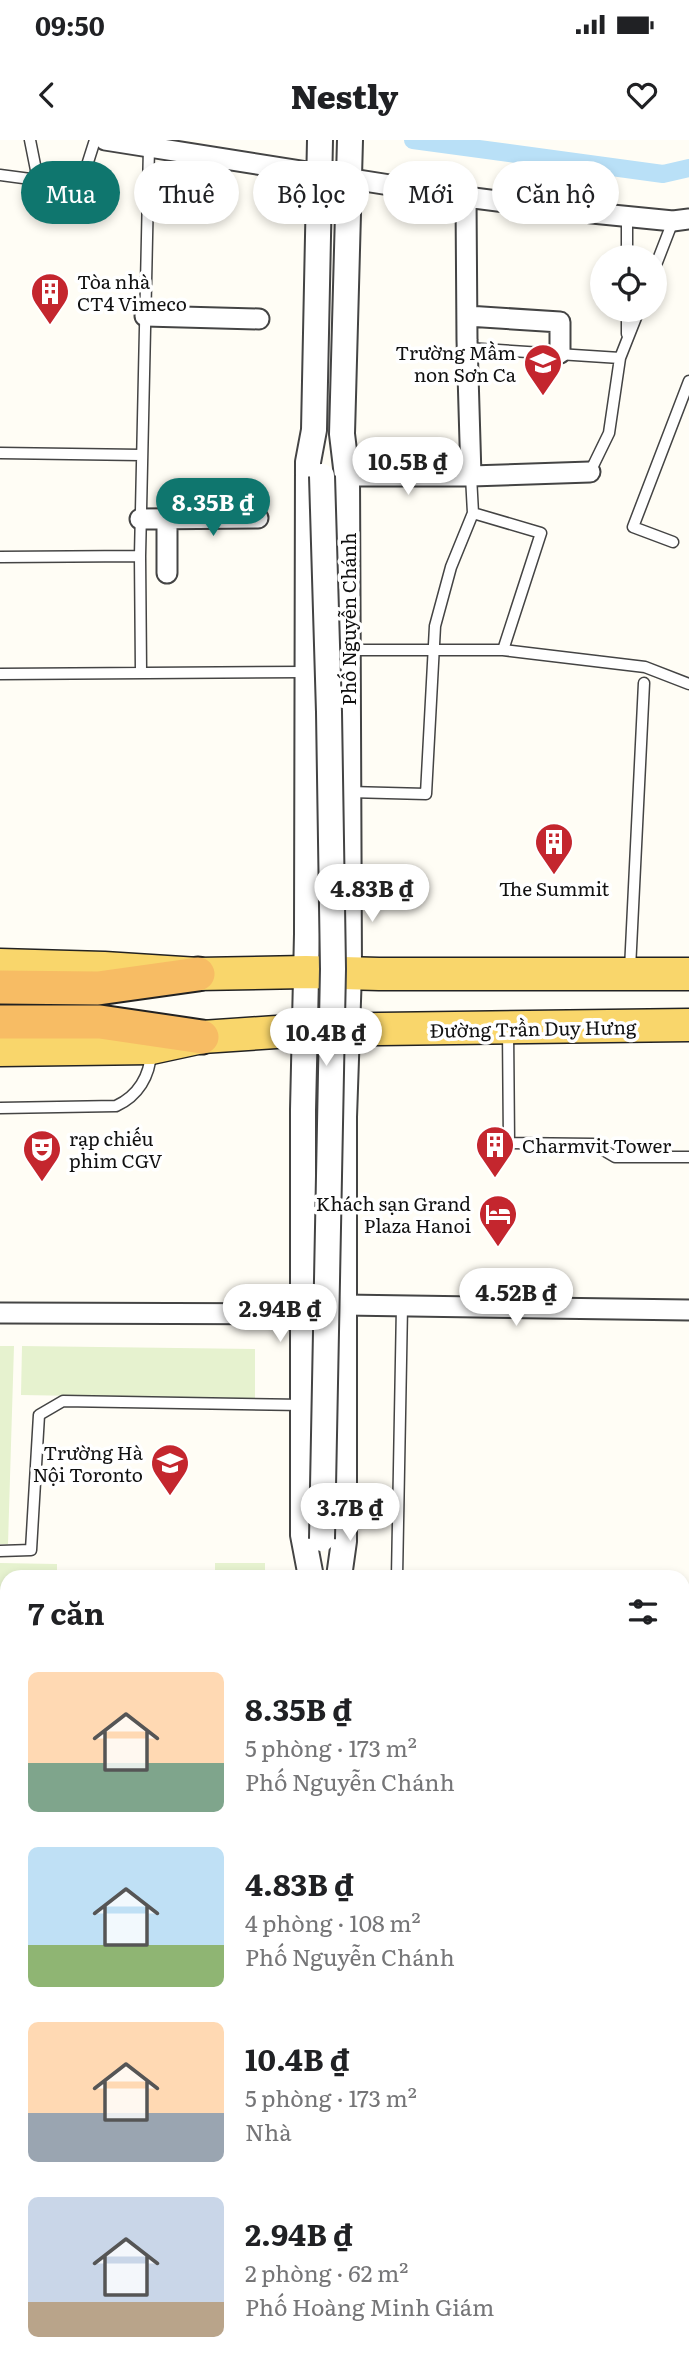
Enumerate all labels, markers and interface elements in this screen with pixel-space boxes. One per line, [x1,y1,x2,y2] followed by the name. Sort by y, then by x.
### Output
[35,5,105,44] text: 09:50
[291,71,398,119] text: Nestly
[28,76,66,114] icon: back
[623,76,661,114] icon: heart
[21,161,120,224] chip: Mua
[134,161,239,224] chip: Thuê
[253,161,369,224] chip: Bộ lọc
[383,161,478,224] chip: Mới
[492,161,619,224] chip: Căn hộ
[590,245,667,322] map controls
[590,245,667,322] button: locate
[77,267,187,317] place label: Tòa nhà CT4 Vimeco
[29,271,71,326] building icon: Tòa nhà CT4 Vimeco
[395,338,517,388] place label: Trường Mầm non Sơn Ca
[522,342,564,397] school or university icon: Trường Mầm non Sơn Ca
[343,438,473,497] pin: 10.5B ₫
[368,443,448,477] text: 10.5B ₫
[148,478,278,538] pin: 8.35B ₫
[172,484,254,518] text: 8.35B ₫
[334,532,362,706] street label: Phố Nguyễn Chánh
[533,821,575,876] building icon: The Summit
[307,864,437,924] pin: 4.83B ₫
[330,870,414,904] text: 4.83B ₫
[499,874,609,902] place label: The Summit
[261,1009,391,1068] pin: 10.4B ₫
[429,1012,637,1044] street label: Đường Trần Duy Hưng
[286,1014,366,1048] text: 10.4B ₫
[69,1124,162,1174] place label: rạp chiếu phim CGV
[474,1124,516,1179] building icon: Charmvit Tower
[21,1128,63,1183] theatre icon: rạp chiếu phim CGV
[522,1131,671,1159] place label: Charmvit Tower
[316,1189,471,1239] place label: Khách sạn Grand Plaza Hanoi
[477,1193,519,1248] hotel icon: Khách sạn Grand Plaza Hanoi
[451,1268,581,1328] pin: 4.52B ₫
[475,1274,557,1308] text: 4.52B ₫
[215,1284,345,1344] pin: 2.94B ₫
[239,1290,321,1324] text: 2.94B ₫
[33,1438,144,1488] place label: Trường Hà Nội Toronto
[149,1442,191,1497] school or university icon: Trường Hà Nội Toronto
[293,1484,407,1543] pin: 3.7B ₫
[317,1489,383,1523] text: 3.7B ₫
[28,1590,105,1634] text: 7 căn
[624,1593,662,1631] icon: filters
[245,1686,352,1730] text: 8.35B ₫
[84,1700,168,1784] icon: home
[245,1730,417,1764] text: 5 phòng · 173 m²
[245,1764,455,1798] text: Phố Nguyễn Chánh
[245,1861,354,1905] text: 4.83B ₫
[84,1875,168,1959] icon: home
[245,1905,421,1939] text: 4 phòng · 108 m²
[245,1939,455,1973] text: Phố Nguyễn Chánh
[245,2036,349,2080] text: 10.4B ₫
[84,2050,168,2134] icon: home
[245,2080,417,2114] text: 5 phòng · 173 m²
[245,2114,292,2148] text: Nhà
[245,2211,353,2255] text: 2.94B ₫
[84,2225,168,2309] icon: home
[245,2255,408,2289] text: 2 phòng · 62 m²
[245,2289,494,2323] text: Phố Hoàng Minh Giám

